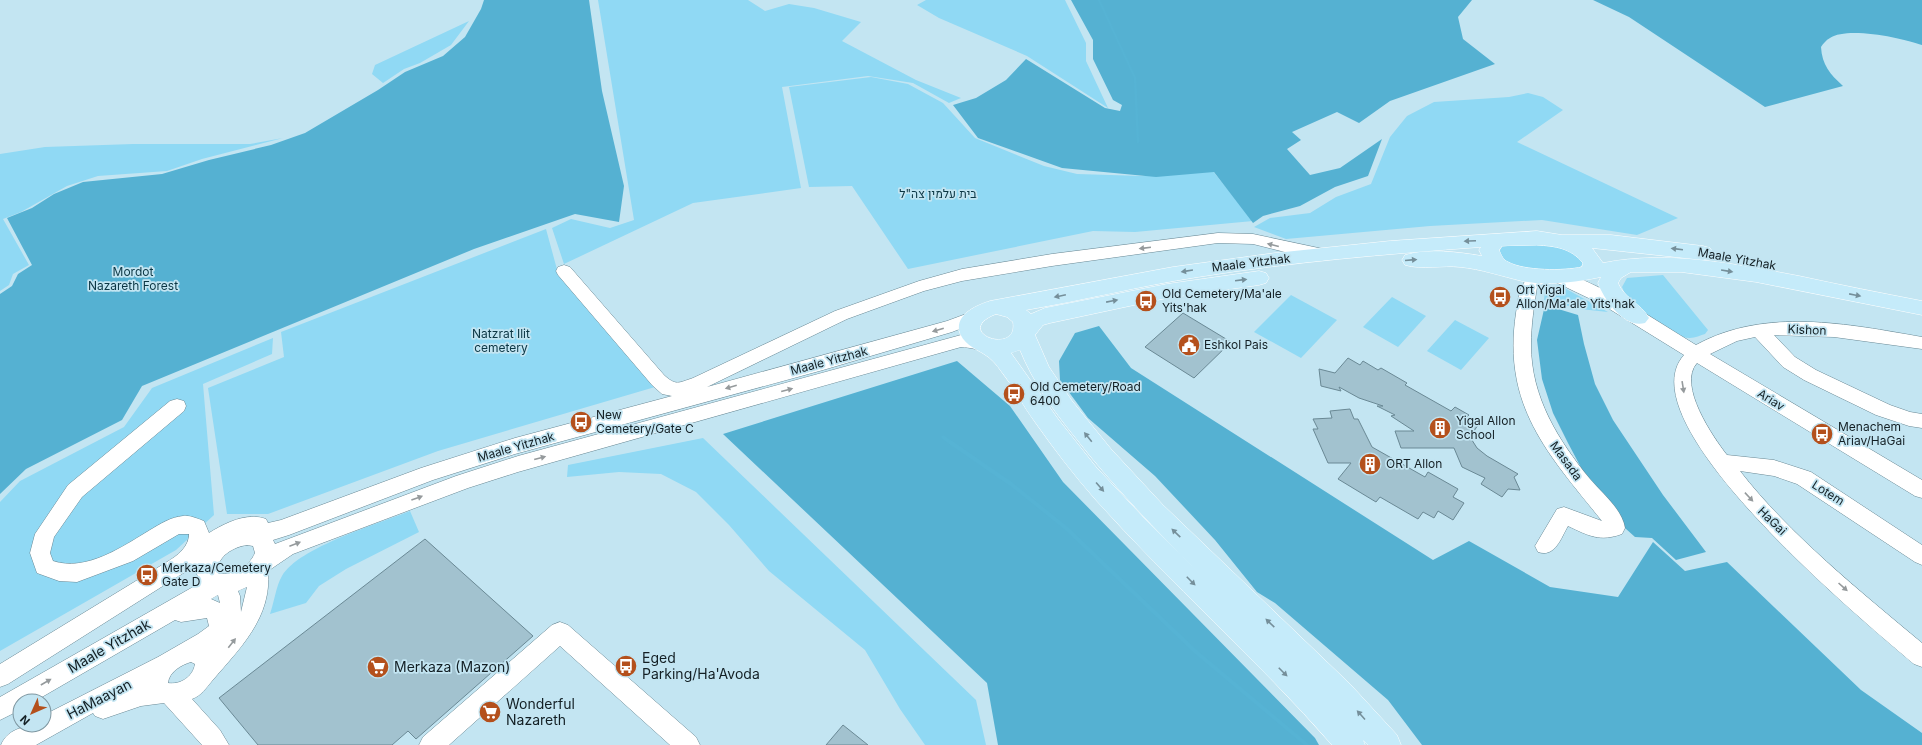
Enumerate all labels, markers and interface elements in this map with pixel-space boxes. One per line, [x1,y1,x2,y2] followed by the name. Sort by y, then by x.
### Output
[899,186,977,201] park label: בית עלמין צה"ל
[1464,238,1476,245] one-way arrow
[1267,241,1280,247] one-way arrow
[1697,244,1778,273] street label: Maale Yitzhak
[1139,245,1151,251] one-way arrow
[1671,246,1683,252] one-way arrow
[1211,250,1292,275] street label: Maale Yitzhak
[1405,256,1418,263] one-way arrow
[88,264,178,293] park label: Mordot Nazareth Forest
[1181,268,1193,274] one-way arrow
[1721,268,1733,274] one-way arrow
[1235,277,1247,283] one-way arrow
[1516,282,1635,311] place label: Ort Yigal Allon/Ma'ale Yits'hak
[1487,284,1513,310] bus stop icon: Ort Yigal Allon/Ma'ale Yits'hak
[1162,286,1282,315] place label: Old Cemetery/Ma'ale Yits'hak
[1133,288,1159,314] bus stop icon: Old Cemetery/Ma'ale Yits'hak
[1848,292,1861,298] one-way arrow
[1054,294,1066,300] one-way arrow
[1106,298,1119,304] one-way arrow
[1787,321,1827,338] street label: Kishon
[472,326,530,355] park label: Natzrat Ilit cemetery
[931,327,943,333] one-way arrow
[1176,332,1202,358] public building icon: Eshkol Pais
[1204,337,1268,352] place label: Eshkol Pais
[789,343,869,378] street label: Maale Yitzhak
[1030,379,1141,408] place label: Old Cemetery/Road 6400
[1001,381,1027,407] bus stop icon: Old Cemetery/Road 6400
[1680,381,1686,393] one-way arrow
[725,384,737,390] one-way arrow
[1755,385,1788,414] street label: Ariav
[781,387,793,393] one-way arrow
[596,407,694,436] place label: New Cemetery/Gate C
[568,409,594,435] bus stop icon: New Cemetery/Gate C
[1456,413,1515,442] place label: Yigal Allon School
[1427,415,1453,441] building icon: Yigal Allon School
[1838,419,1905,448] place label: Menachem Ariav/HaGai
[1809,421,1835,447] bus stop icon: Menachem Ariav/HaGai
[476,428,556,465] street label: Maale Yitzhak
[1084,432,1093,443] one-way arrow
[1547,438,1586,483] street label: Masada
[1357,451,1383,477] building icon: ORT Allon
[535,455,547,461] one-way arrow
[1386,456,1442,471] place label: ORT Allon
[1809,477,1847,508] street label: Lotem
[1095,482,1104,493] one-way arrow
[1744,492,1754,502] one-way arrow
[411,494,423,500] one-way arrow
[1755,503,1790,538] street label: HaGai
[1171,528,1181,538] one-way arrow
[290,541,302,547] one-way arrow
[162,560,271,589] place label: Merkaza/Cemetery Gate D
[134,562,160,588] bus stop icon: Merkaza/Cemetery Gate D
[1186,576,1195,585] one-way arrow
[1838,582,1848,592] one-way arrow
[64,615,153,676] street label: Maale Yitzhak
[1265,619,1275,628] one-way arrow
[227,637,236,648] one-way arrow
[642,649,760,682] place label: Eged Parking/Ha'Avoda
[613,653,639,679] bus stop icon: Eged Parking/Ha'Avoda
[365,654,391,680] supermarket icon: Merkaza (Mazon)
[394,658,510,675] place label: Merkaza (Mazon)
[1278,667,1288,677] one-way arrow
[64,675,134,722] street label: HaMaayan
[40,678,52,685] one-way arrow
[12,693,52,733] north arrow
[506,695,575,728] place label: Wonderful Nazareth
[477,699,503,725] supermarket icon: Wonderful Nazareth
[1357,710,1366,721] one-way arrow
[17,712,33,728] text: N

